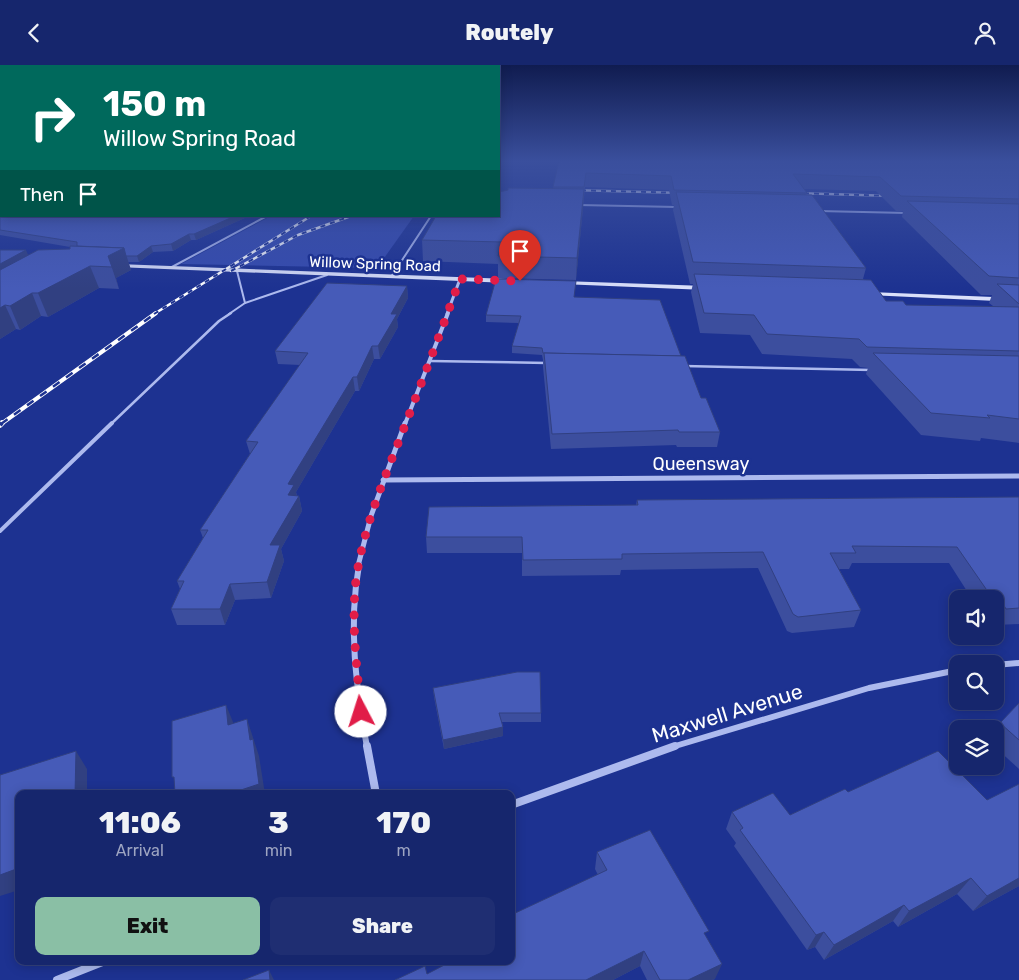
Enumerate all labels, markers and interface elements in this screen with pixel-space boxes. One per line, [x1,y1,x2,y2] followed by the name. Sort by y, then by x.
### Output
[20,19,48,47] icon: back
[465,19,554,46] text: Routely
[971,19,999,47] icon: person
[103,83,206,125] text: 150 m
[20,85,85,150] icon: right
[103,125,296,152] text: Willow Spring Road
[74,180,102,208] icon: arrive
[20,183,64,206] text: Then
[499,230,541,281] pin
[506,237,534,265] icon: arrive
[309,253,441,275] street label: Willow Spring Road
[653,453,749,475] street label: Queensway
[949,590,1004,775] map controls
[949,590,1004,645] button: sound
[949,655,1004,710] button: search
[649,678,805,748] street label: Maxwell Avenue
[334,685,386,737] position arrow
[949,720,1004,775] button: layers
[99,805,181,841] text: 11:06
[268,805,289,841] text: 3
[376,805,431,841] text: 170
[116,841,164,860] text: Arrival
[265,841,292,860] text: min
[397,841,411,860] text: m
[35,897,260,955] button: Exit
[270,897,495,955] button: Share

